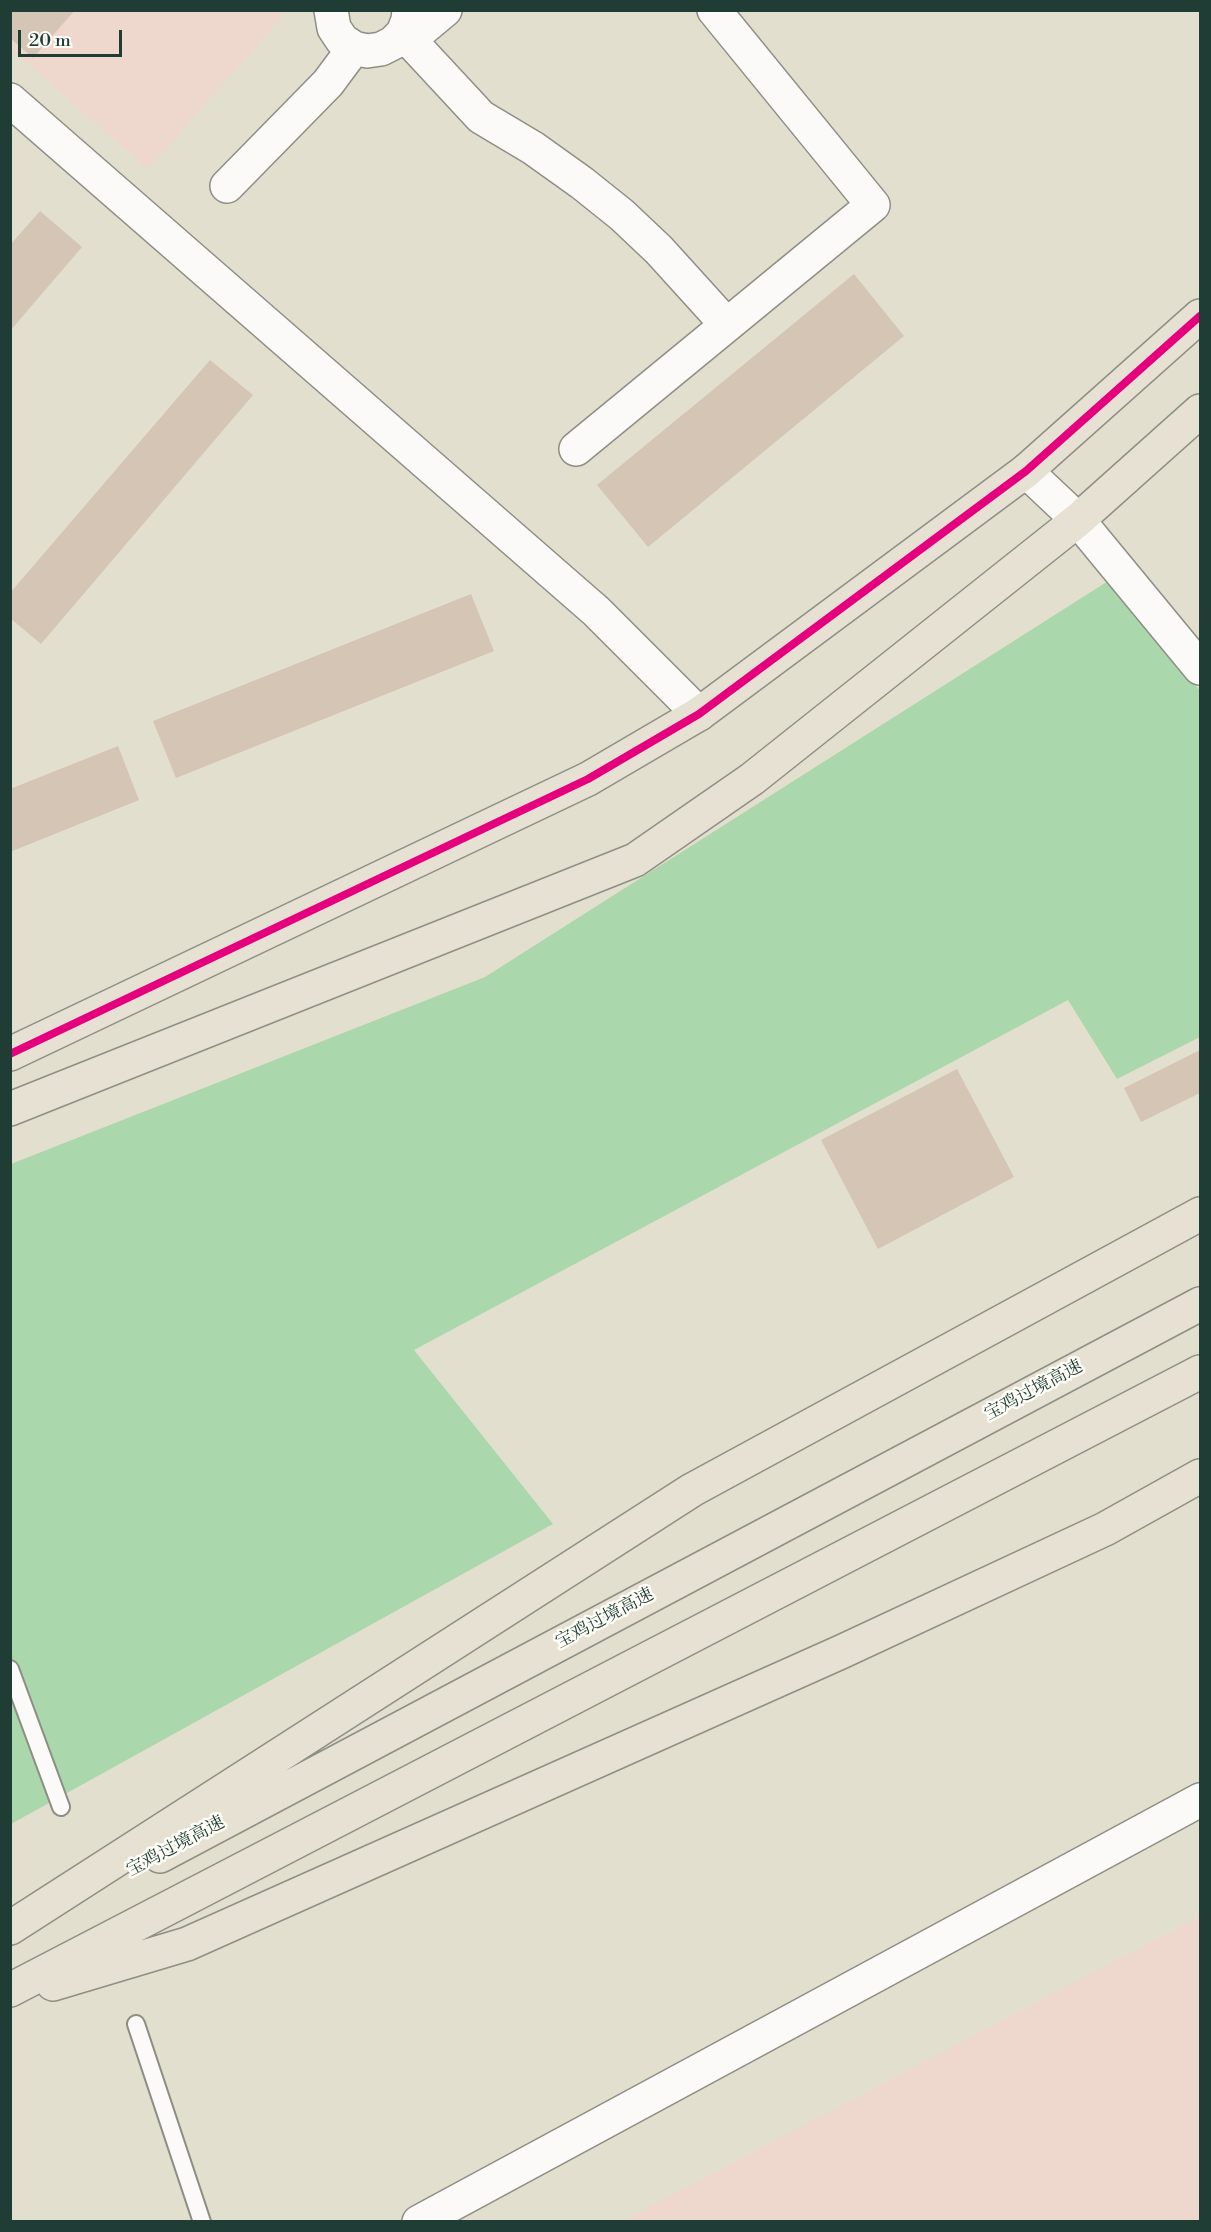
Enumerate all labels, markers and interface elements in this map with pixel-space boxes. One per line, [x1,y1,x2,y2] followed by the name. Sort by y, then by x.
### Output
[21,18,124,56] scale bar
[29,29,71,52] text: 20 m
[981,1356,1087,1426] street label: 宝鸡过境高速
[552,1584,658,1654] street label: 宝鸡过境高速
[123,1812,229,1882] street label: 宝鸡过境高速

